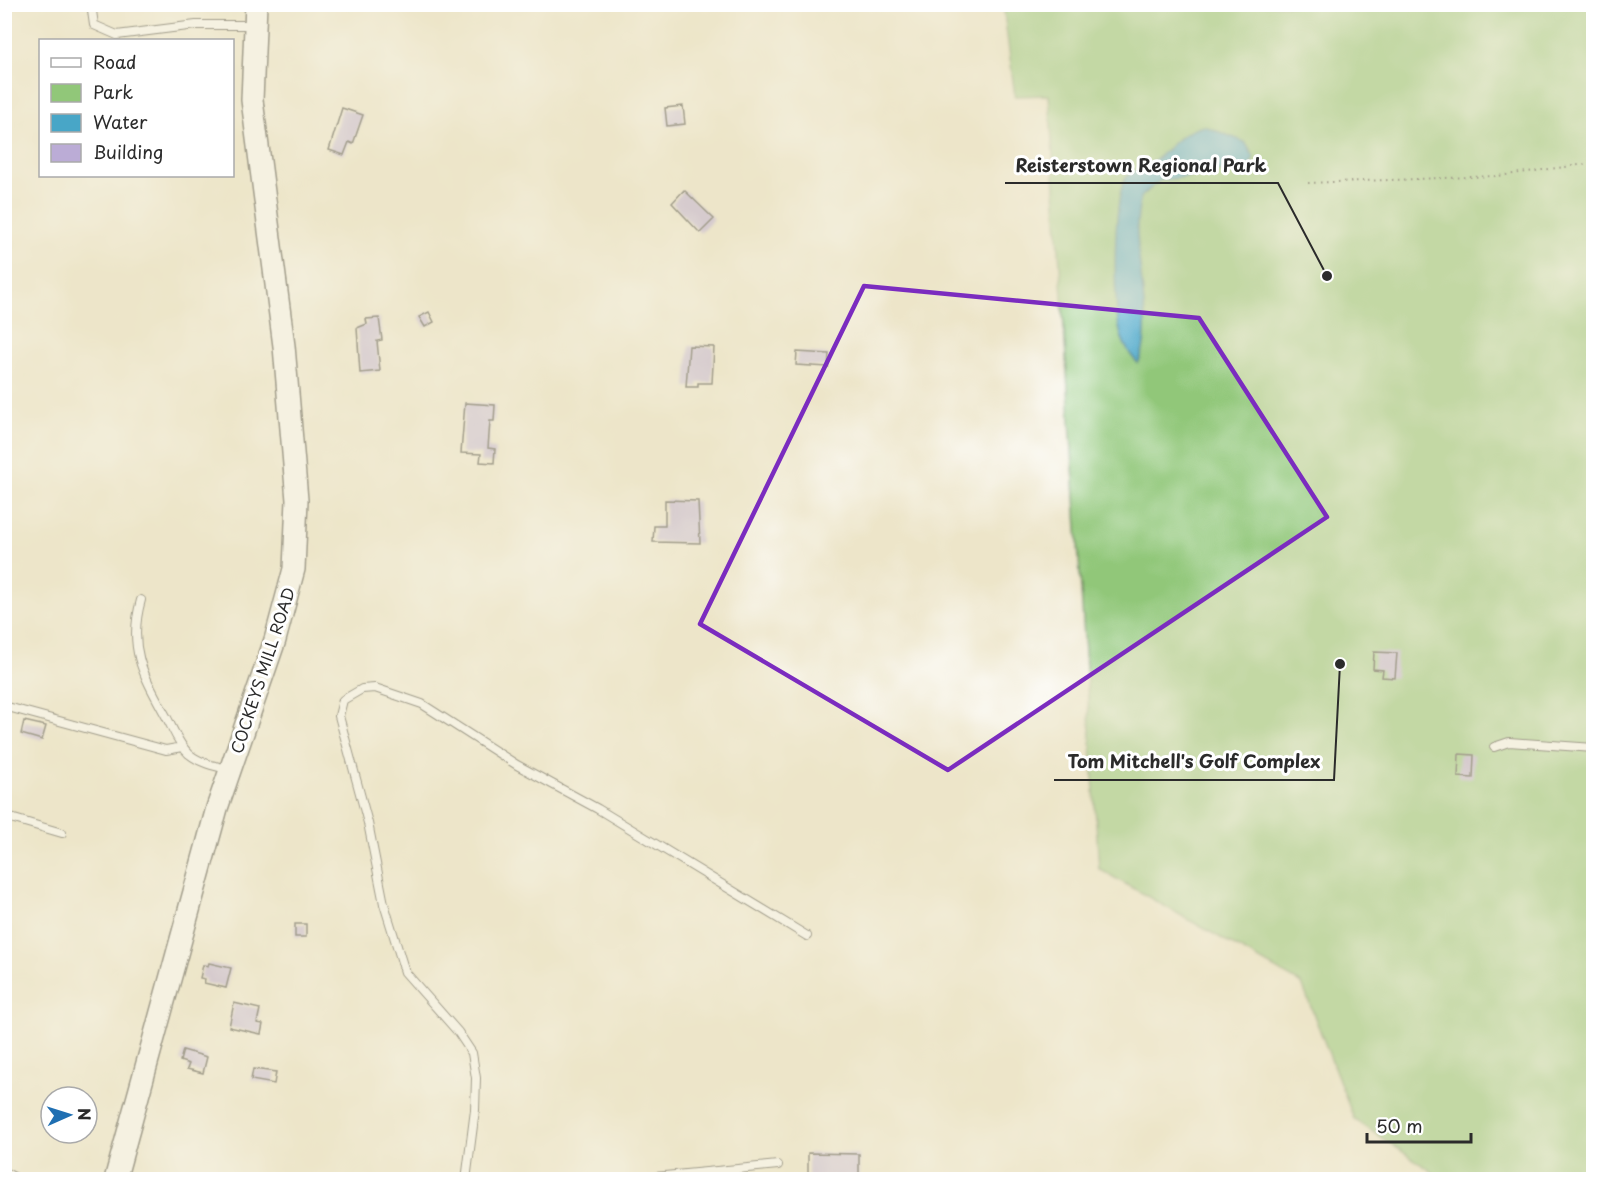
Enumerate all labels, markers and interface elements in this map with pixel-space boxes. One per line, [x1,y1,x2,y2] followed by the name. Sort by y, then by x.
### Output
[39,39,234,177] legend
[93,48,137,75] text: Road
[93,78,133,105] text: Park
[93,108,148,135] text: Water
[93,138,163,165] text: Building
[1005,147,1278,183] callout: Reisterstown Regional Park
[1015,151,1267,178] text: Reisterstown Regional Park
[224,584,300,756] street label: COCKEYS MILL ROAD
[1054,744,1334,780] callout: Tom Mitchell's Golf Complex
[1068,747,1320,774] text: Tom Mitchell's Golf Complex
[39,1085,99,1145] north arrow
[1367,1106,1470,1144] scale bar
[73,1107,97,1121] text: N
[1376,1112,1423,1139] text: 50 m

